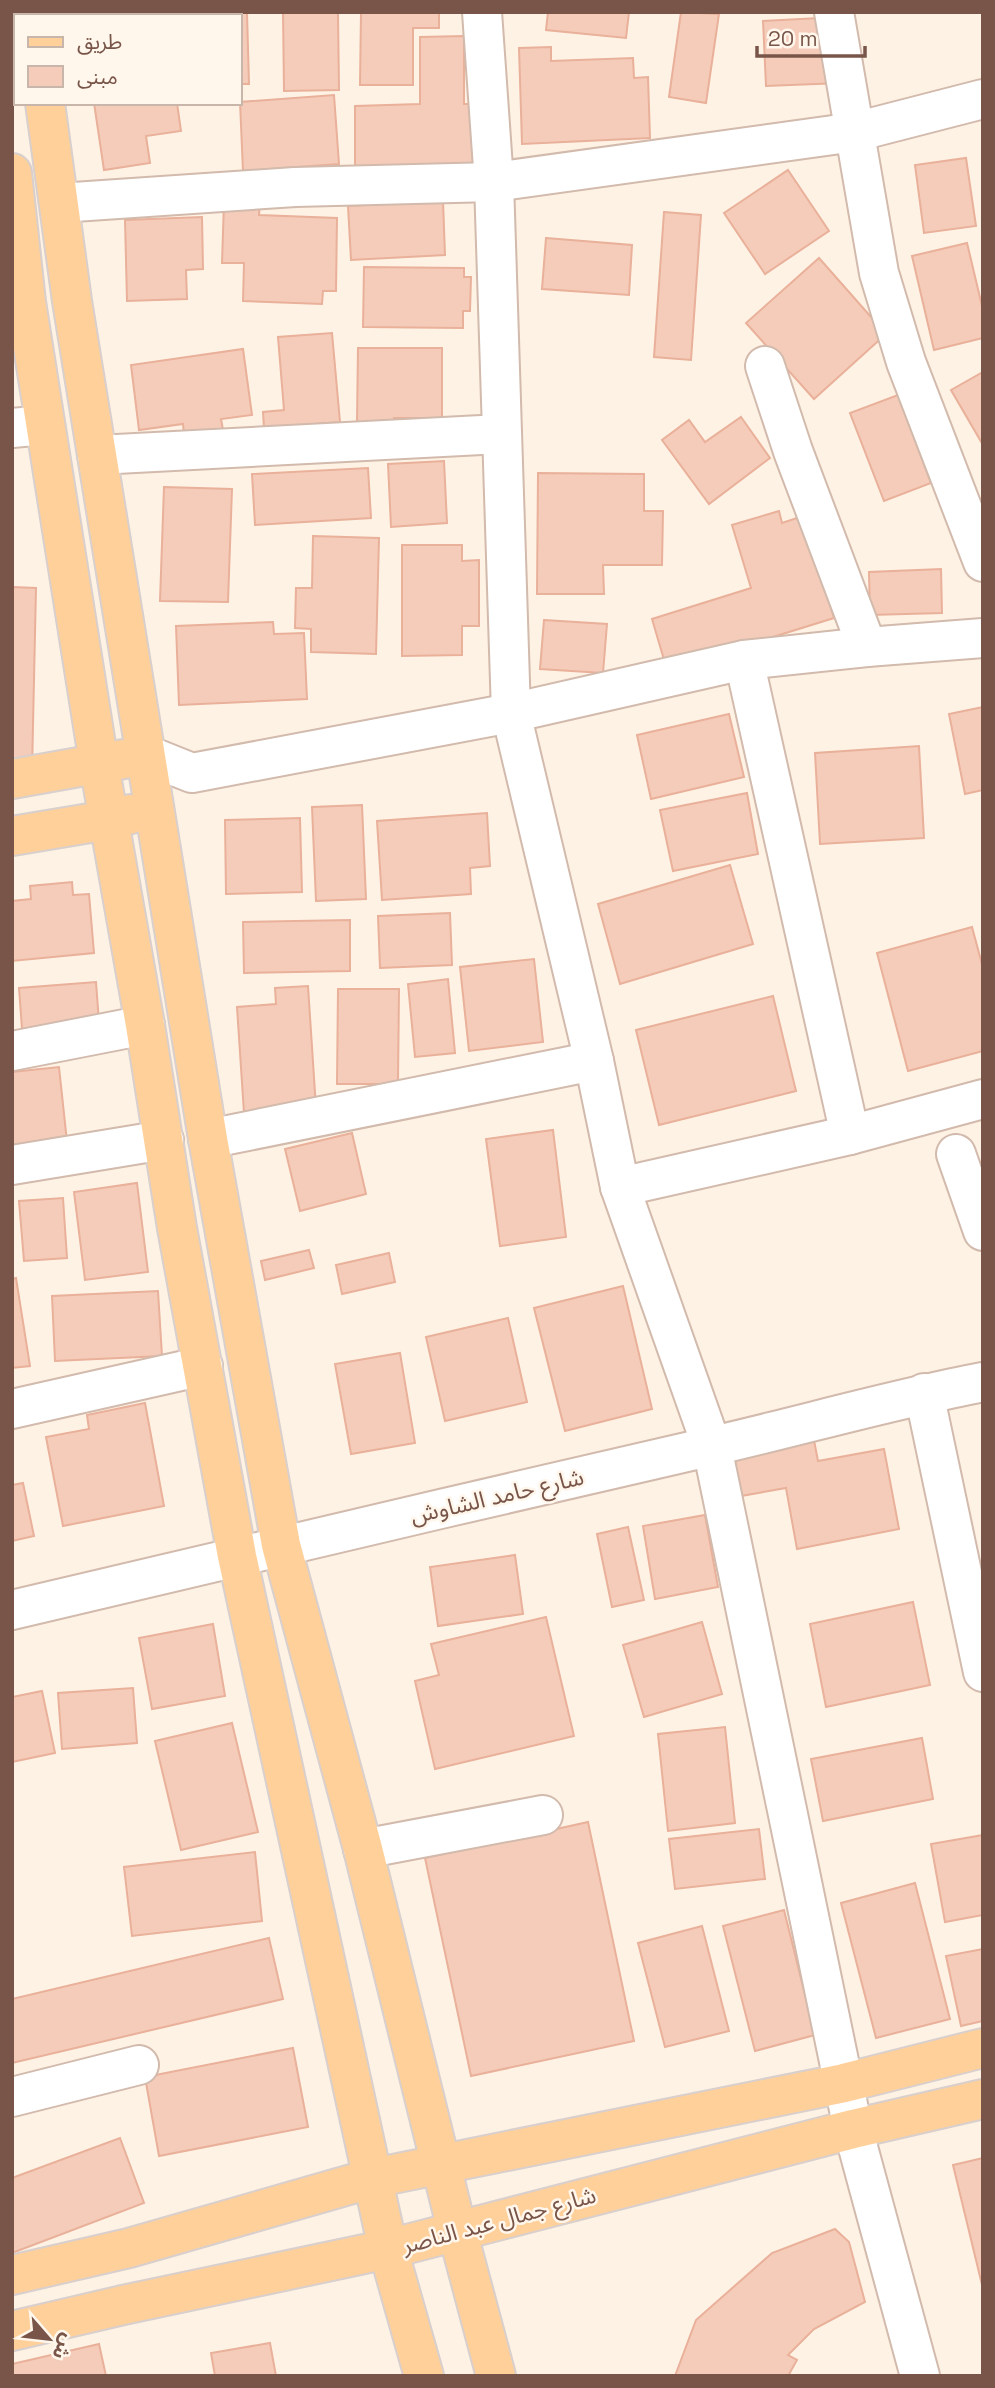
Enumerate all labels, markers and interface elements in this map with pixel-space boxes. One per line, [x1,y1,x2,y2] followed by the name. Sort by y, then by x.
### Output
[14,14,242,105] legend
[757,14,866,58] scale bar
[768,25,818,52] text: 20 m
[77,28,122,55] text: طريق
[77,63,118,90] text: مبنى
[407,1461,587,1532] street label: شارع حامد الشاوش
[398,2180,600,2263] street label: شارع جمال عبد الناصر
[14,2304,84,2374] north arrow
[46,2329,81,2364] text: ش

